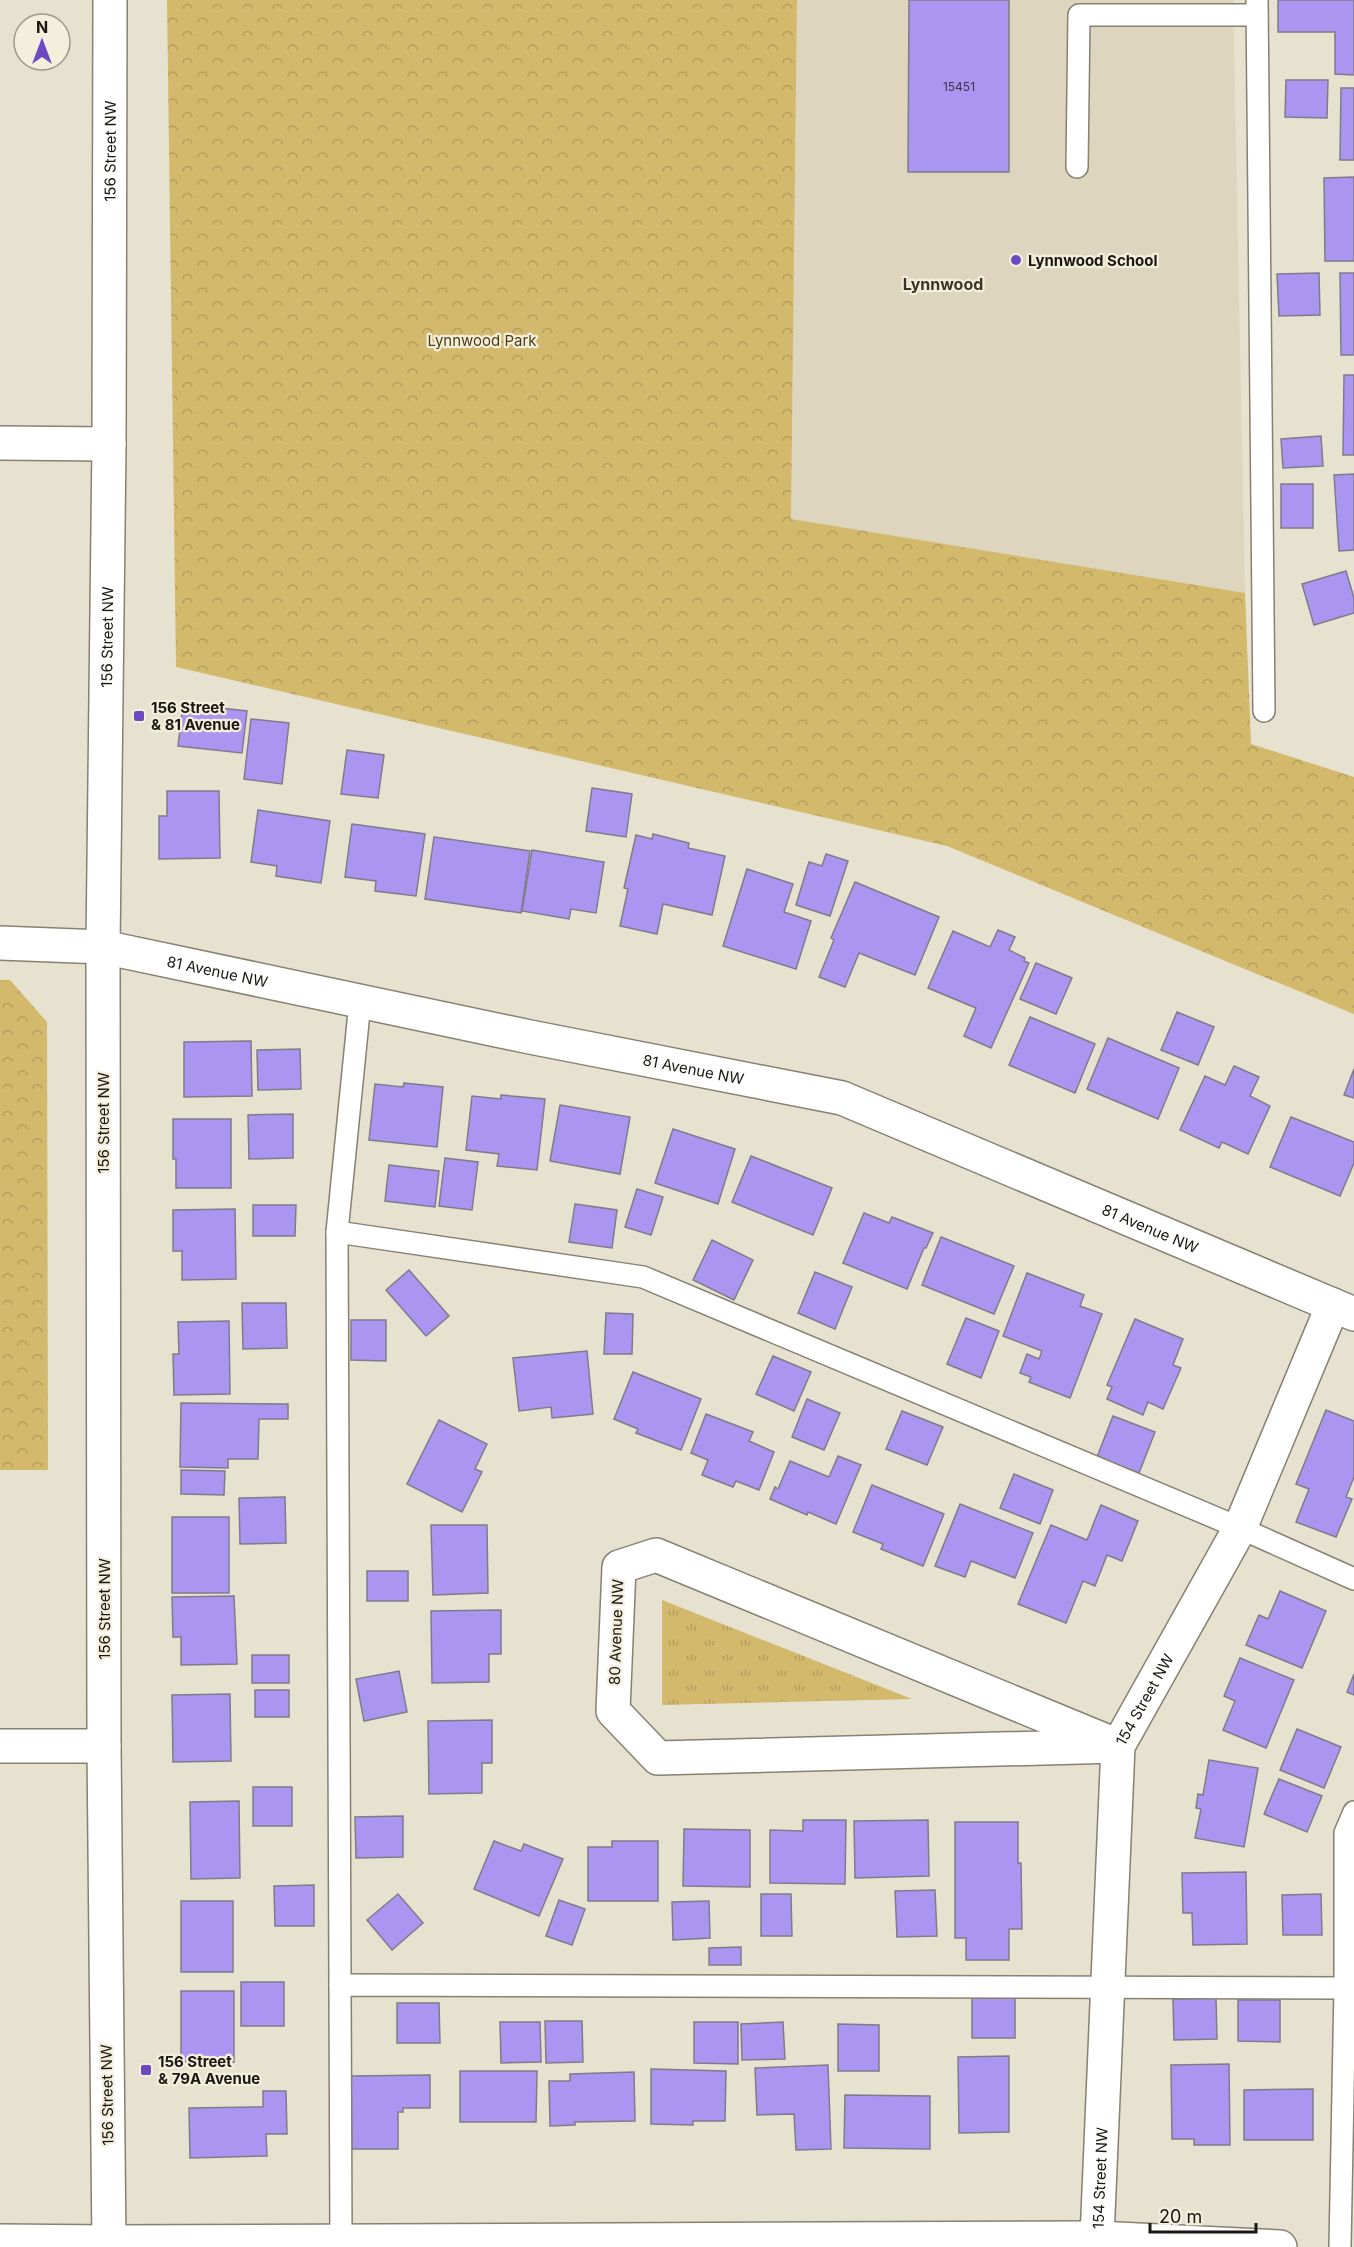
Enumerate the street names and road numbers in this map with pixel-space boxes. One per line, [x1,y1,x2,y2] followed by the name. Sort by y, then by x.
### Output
[100,100,119,202] street label: 156 Street NW
[97,586,117,688] street label: 156 Street NW
[165,951,270,991] street label: 81 Avenue NW
[641,1050,746,1088] street label: 81 Avenue NW
[94,1072,113,1174] street label: 156 Street NW
[1099,1199,1202,1257] street label: 81 Avenue NW
[95,1558,114,1660] street label: 156 Street NW
[605,1579,627,1685] street label: 80 Avenue NW
[1111,1650,1177,1748] street label: 154 Street NW
[97,2044,117,2146] street label: 156 Street NW
[1088,2127,1111,2229] street label: 154 Street NW

